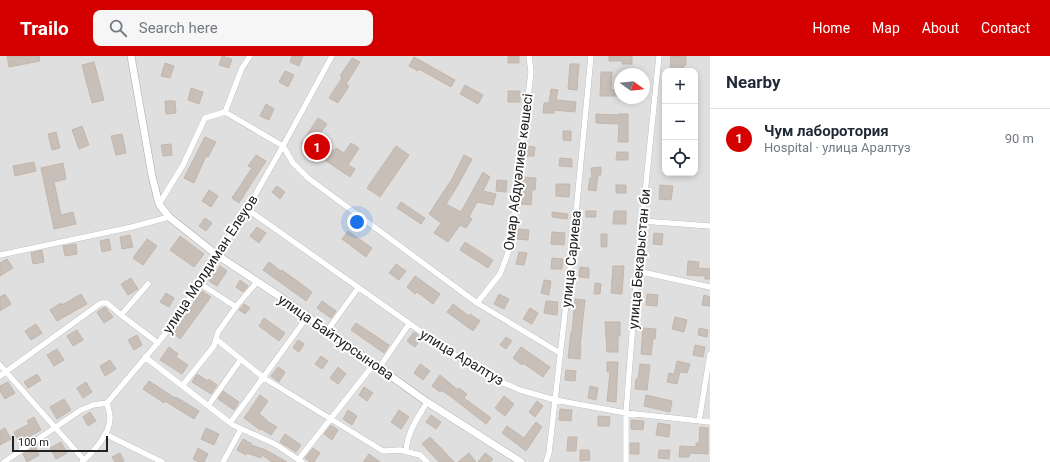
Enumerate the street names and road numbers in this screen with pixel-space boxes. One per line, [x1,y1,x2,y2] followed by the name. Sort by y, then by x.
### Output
[500,93,536,251] street label: Омар Абдуәлиев көшесі
[625,188,653,330] street label: улица Бекарыстан би
[159,192,261,336] street label: улица Молдиман Елеуов
[558,210,584,308] street label: улица Сариева
[275,291,397,383] street label: улица Байтурсынова
[417,326,507,388] street label: улица Аралтуз

